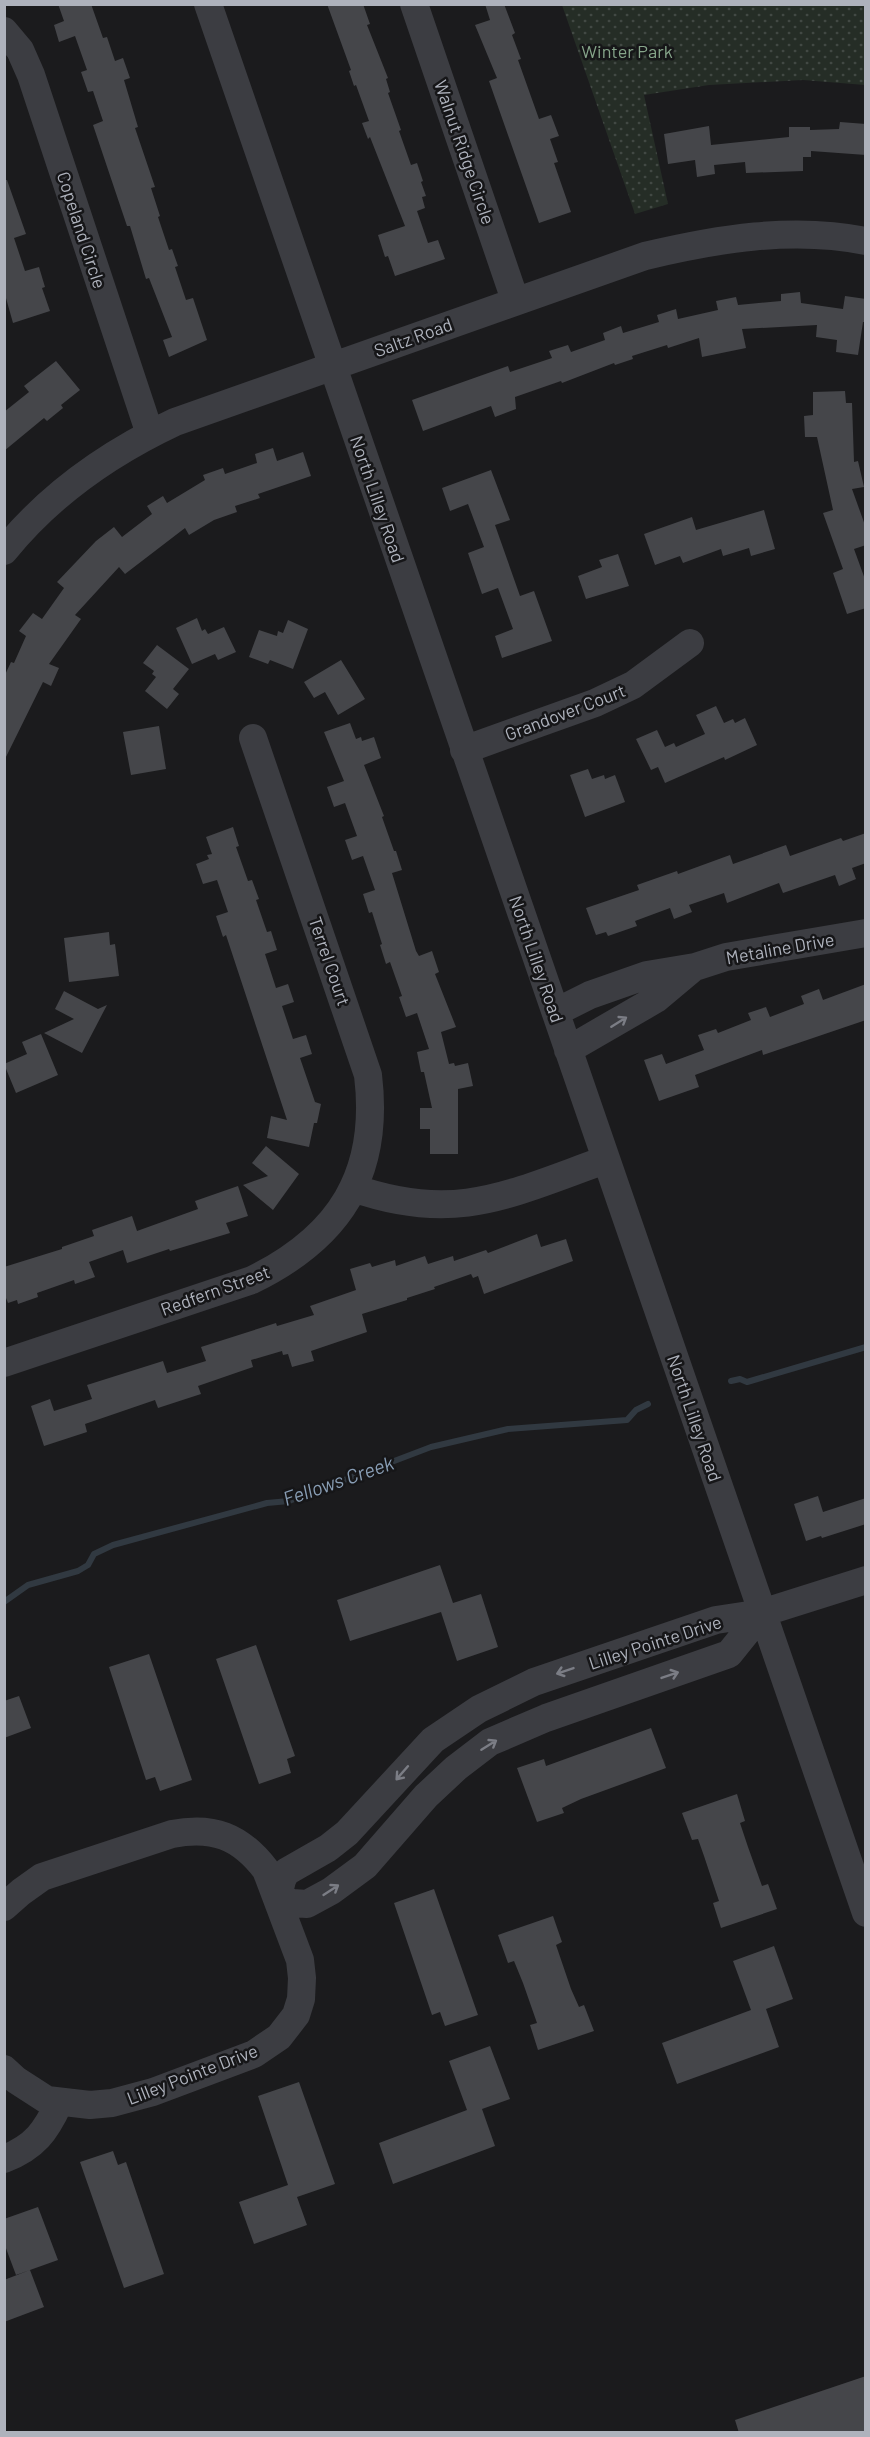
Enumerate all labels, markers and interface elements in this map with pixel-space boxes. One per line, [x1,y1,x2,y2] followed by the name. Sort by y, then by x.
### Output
[581,40,673,62] park label: Winter Park
[430,77,500,227] street label: Walnut Ridge Circle
[53,169,111,291] street label: Copeland Circle
[371,313,455,361] street label: Saltz Road
[346,433,410,565] street label: North Lilley Road
[502,679,628,745] street label: Grandover Court
[505,893,569,1025] street label: North Lilley Road
[305,914,355,1008] street label: Terrel Court
[724,928,836,968] street label: Metaline Drive
[610,1015,627,1027] one-way arrow
[157,1260,273,1320] street label: Redfern Street
[663,1352,727,1484] street label: North Lilley Road
[280,1450,397,1510] water label: Fellows Creek
[586,1610,724,1674] street label: Lilley Pointe Drive
[556,1667,575,1678] one-way arrow
[660,1668,679,1679] one-way arrow
[480,1738,497,1751] one-way arrow
[395,1765,409,1780] one-way arrow
[322,1884,339,1896] one-way arrow
[123,2039,261,2109] street label: Lilley Pointe Drive

